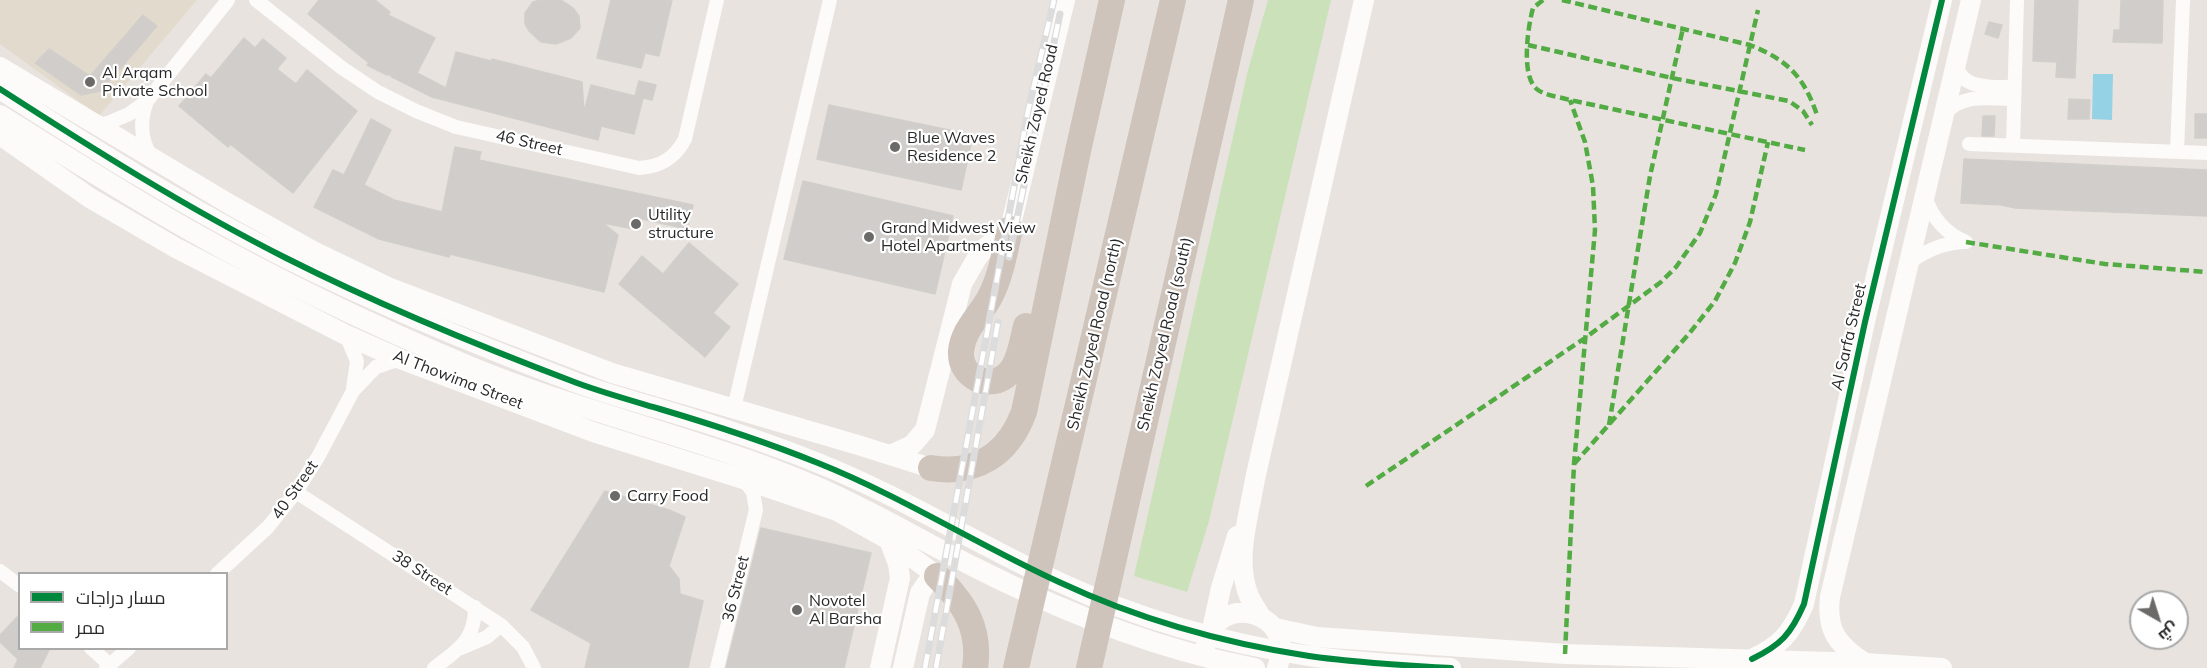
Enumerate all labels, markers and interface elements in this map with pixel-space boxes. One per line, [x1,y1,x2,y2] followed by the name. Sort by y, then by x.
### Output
[1012,42,1062,186] street label: Sheikh Zayed Road
[102,63,208,101] place label: Al Arqam Private School
[83,75,97,89] marker: Al Arqam Private School
[494,126,564,160] street label: 46 Street
[907,128,996,166] place label: Blue Waves Residence 2
[888,140,902,154] marker: Blue Waves Residence 2
[648,205,714,243] place label: Utility structure
[629,217,643,231] marker: Utility structure
[881,218,1036,256] place label: Grand Midwest View Hotel Apartments
[862,230,876,244] marker: Grand Midwest View Hotel Apartments
[1133,235,1197,433] street label: Sheikh Zayed Road (south)
[1064,236,1126,432] street label: Sheikh Zayed Road (north)
[1827,282,1871,392] street label: Al Sarfa Street
[390,346,526,414] street label: Al Thowima Street
[268,457,322,523] street label: 40 Street
[627,486,709,506] place label: Carry Food
[608,489,622,503] marker: Carry Food
[388,547,456,599] street label: 38 Street
[719,554,753,624] street label: 36 Street
[18,572,228,650] legend
[76,586,166,609] text: مسار دراجات
[2129,590,2189,650] north arrow
[809,591,882,629] place label: Novotel Al Barsha
[790,603,804,617] marker: Novotel Al Barsha
[76,616,105,639] text: ممر
[2155,618,2183,647] text: ش

